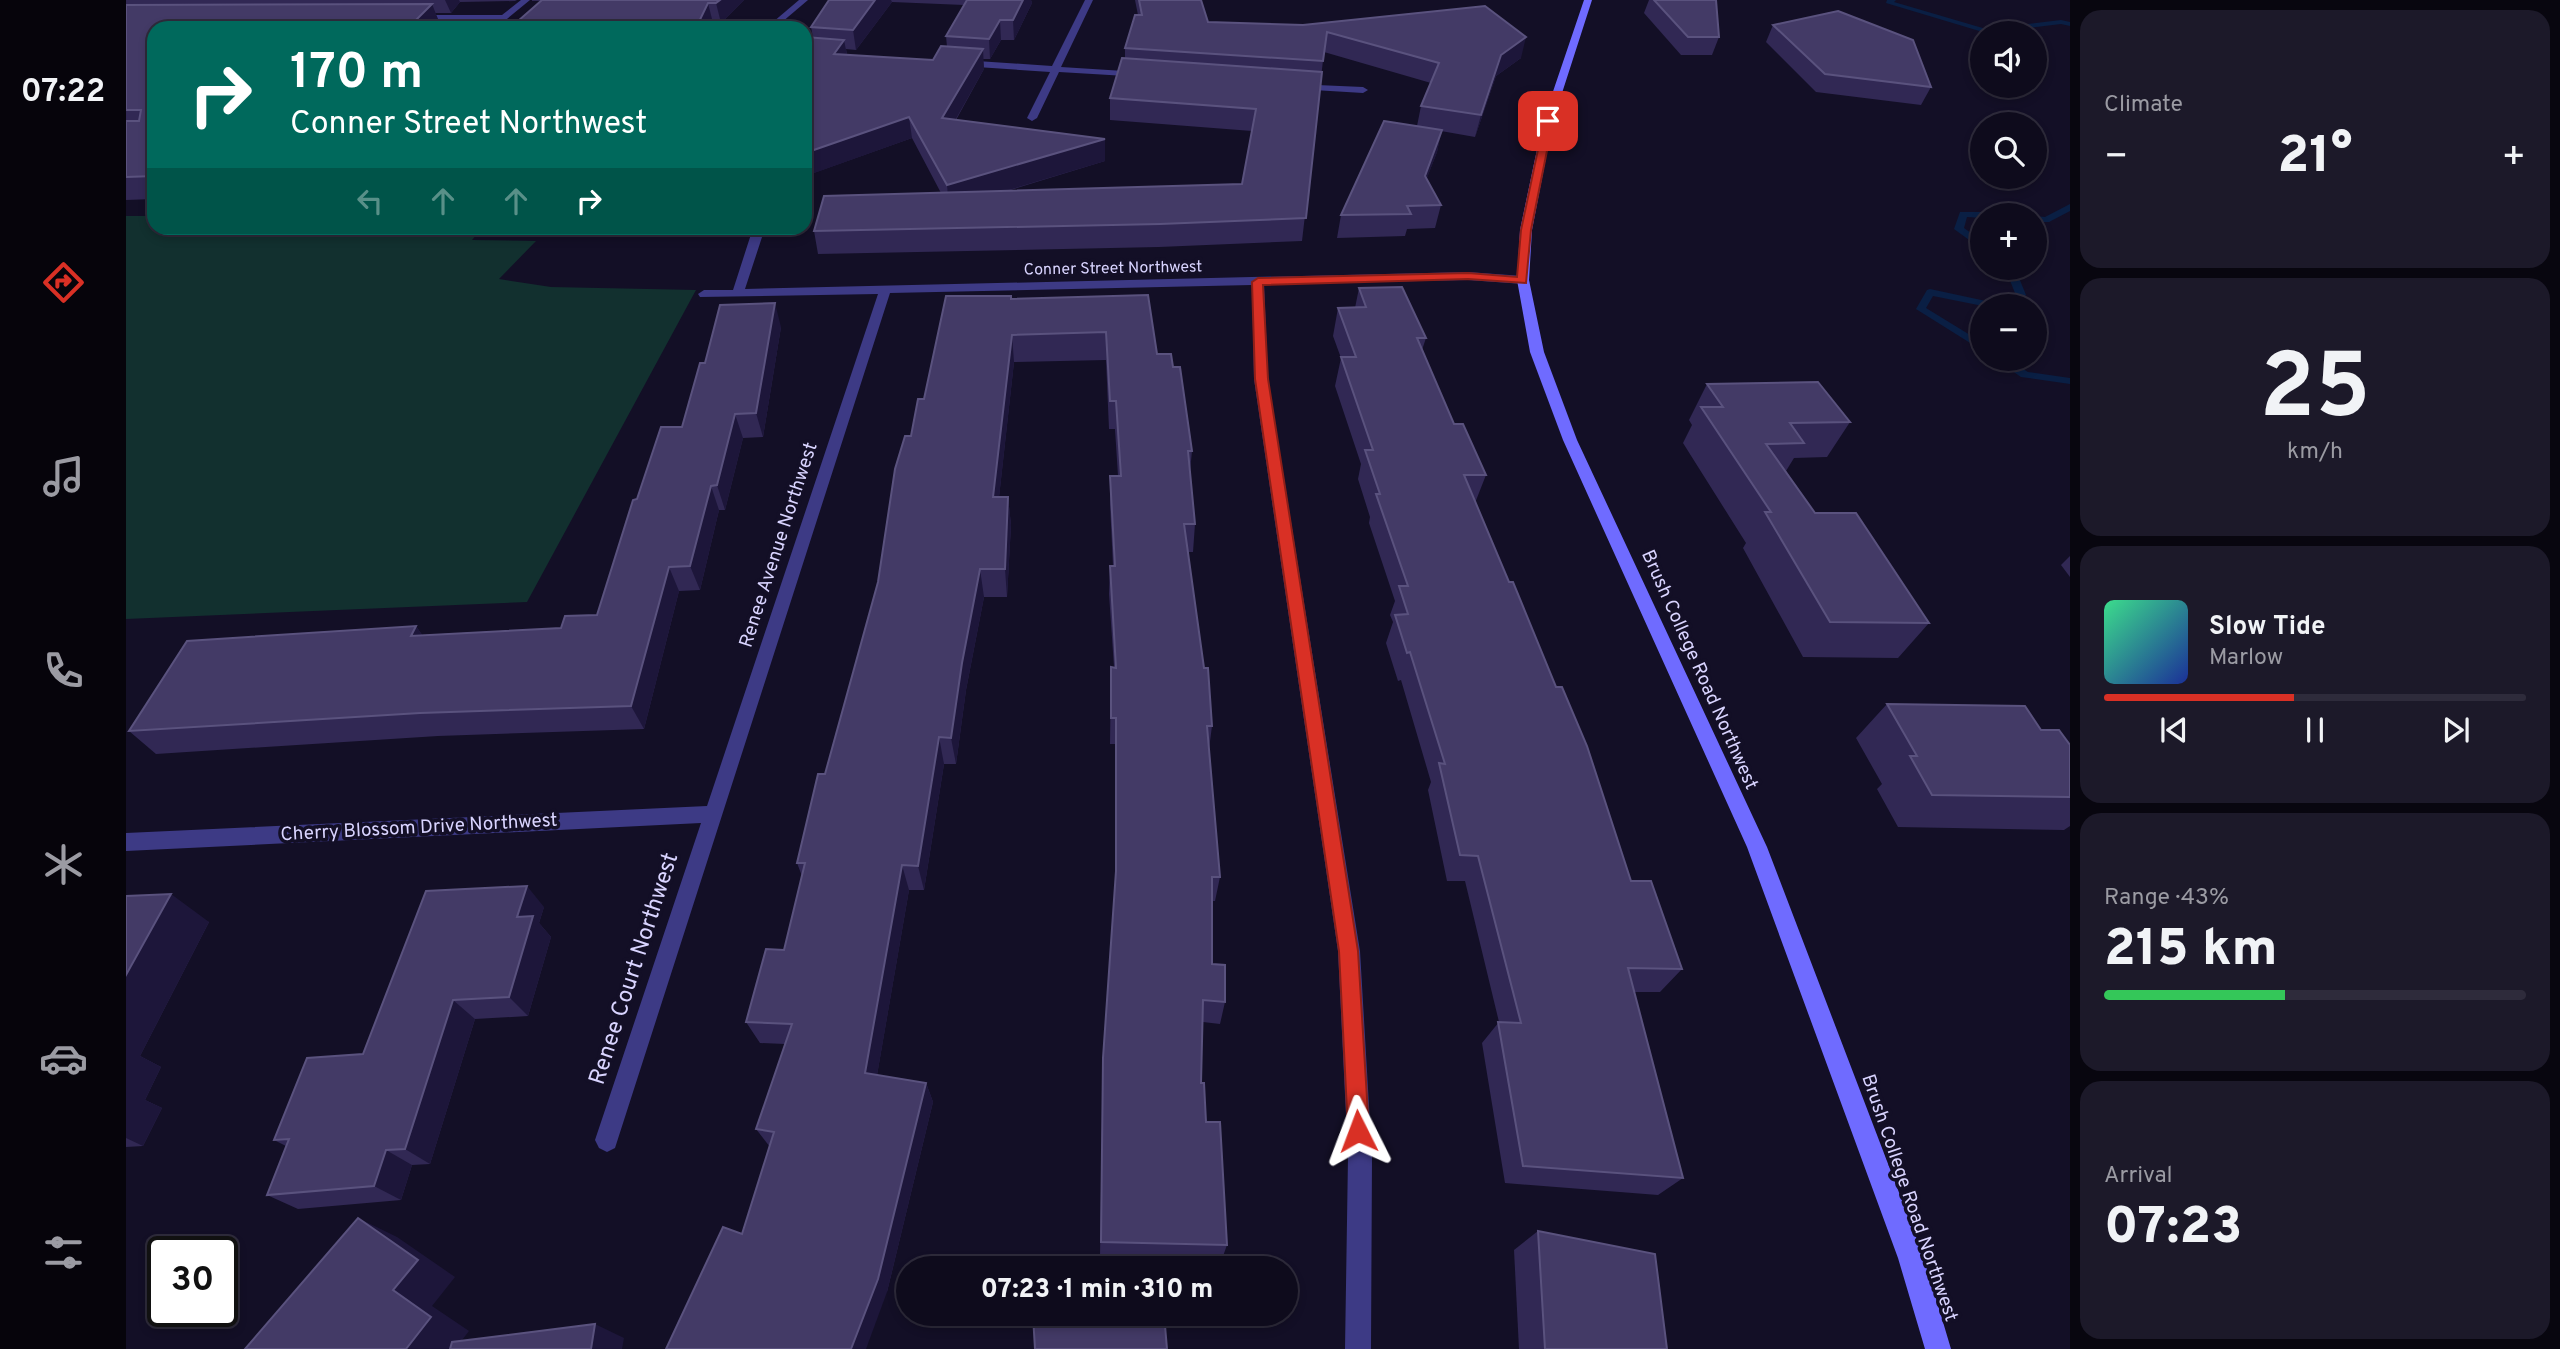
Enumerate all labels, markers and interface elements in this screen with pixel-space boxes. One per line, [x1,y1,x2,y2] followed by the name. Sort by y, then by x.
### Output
[1970,21,2047,371] map controls
[1970,21,2047,98] button: sound
[290,44,423,106] text: 170 m
[175,49,266,140] icon: right
[21,73,105,113] text: 07:22
[1518,91,1578,151] pin
[2104,91,2183,120] text: Climate
[1529,102,1567,140] icon: arrive
[290,105,647,145] text: Conner Street Northwest
[1970,112,2047,189] button: search
[2278,125,2352,191] text: 21°
[2104,134,2129,183] text: −
[2501,134,2526,183] text: +
[351,182,389,220] icon: left
[424,182,462,220] icon: ahead
[497,182,535,220] icon: ahead
[570,182,608,220] icon: right
[1970,203,2047,280] button: +
[1024,257,1202,281] street label: Conner Street Northwest
[39,258,88,307] icon: directions
[1970,294,2047,371] button: −
[2259,335,2371,450] text: 25
[2287,438,2343,467] text: km/h
[734,439,824,651] street label: Renee Avenue Northwest
[39,452,88,501] icon: music
[1635,546,1763,794] street label: Brush College Road Northwest
[2209,611,2326,644] text: Slow Tide
[2209,644,2283,673] text: Marlow
[39,646,88,695] icon: phone
[2155,711,2193,749] icon: previous
[2296,711,2334,749] icon: pause
[2437,711,2475,749] icon: next
[280,809,558,847] street label: Cherry Blossom Drive Northwest
[39,840,88,889] icon: climate
[584,849,686,1089] street label: Renee Court Northwest
[2104,884,2229,913] text: Range · 43%
[2104,918,2278,984] text: 215 km
[39,1034,88,1083] icon: car
[1855,1071,1963,1325] street label: Brush College Road Northwest
[1321,1094,1395,1168] position arrow
[2104,1162,2173,1191] text: Arrival
[2104,1196,2242,1262] text: 07:23
[39,1228,88,1277] icon: filters
[147,1236,238,1327] speed limit sign: 30
[981,1274,1213,1307] text: 07:23 · 1 min · 310 m

